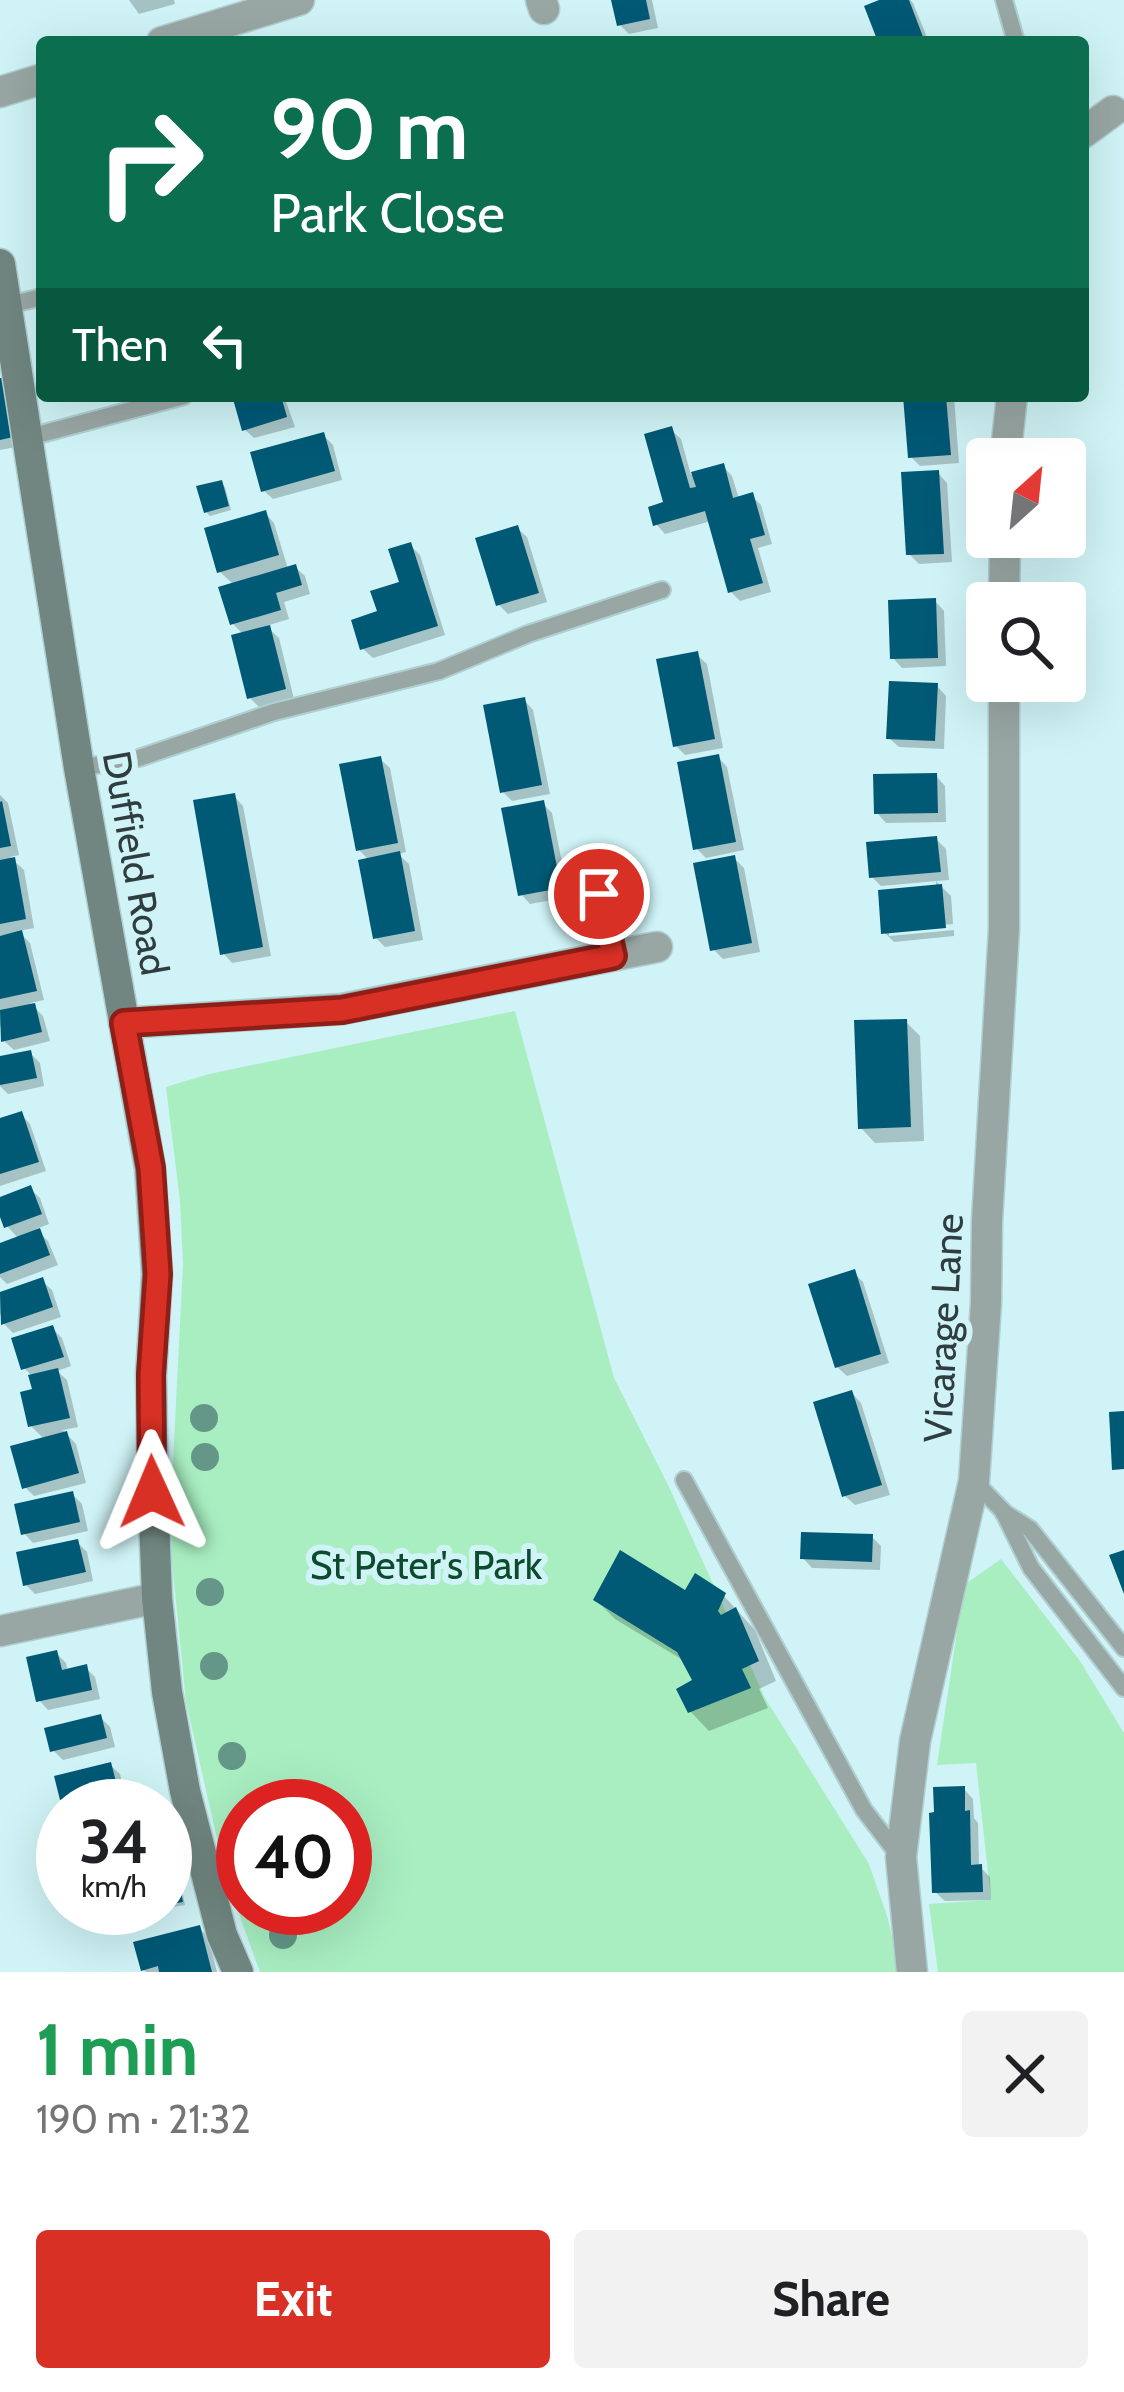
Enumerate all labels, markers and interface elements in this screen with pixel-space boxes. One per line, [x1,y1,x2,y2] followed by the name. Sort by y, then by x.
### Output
[270,78,468,180] text: 90 m
[72,84,228,240] icon: right
[270,180,505,246] text: Park Close
[192,312,258,378] icon: left
[72,318,168,372] text: Then
[966,438,1086,558] north arrow
[966,438,1086,702] map controls
[966,582,1086,702] button: search
[93,747,179,979] street label: Duffield Road
[548,843,650,945] pin
[566,861,632,927] icon: arrive
[913,1212,973,1444] street label: Vicarage Lane
[89,1429,215,1555] position arrow
[310,1541,543,1589] park label: St Peter's Park
[216,1779,372,1935] speed limit sign: 40
[79,1805,149,1878] text: 34
[81,1868,147,1905] text: km/h
[36,2006,198,2093] text: 1 min
[962,2011,1088,2137] button: close
[36,2095,251,2143] text: 190 m · 21:32
[36,2230,550,2368] button: Exit
[574,2230,1088,2368] button: Share

